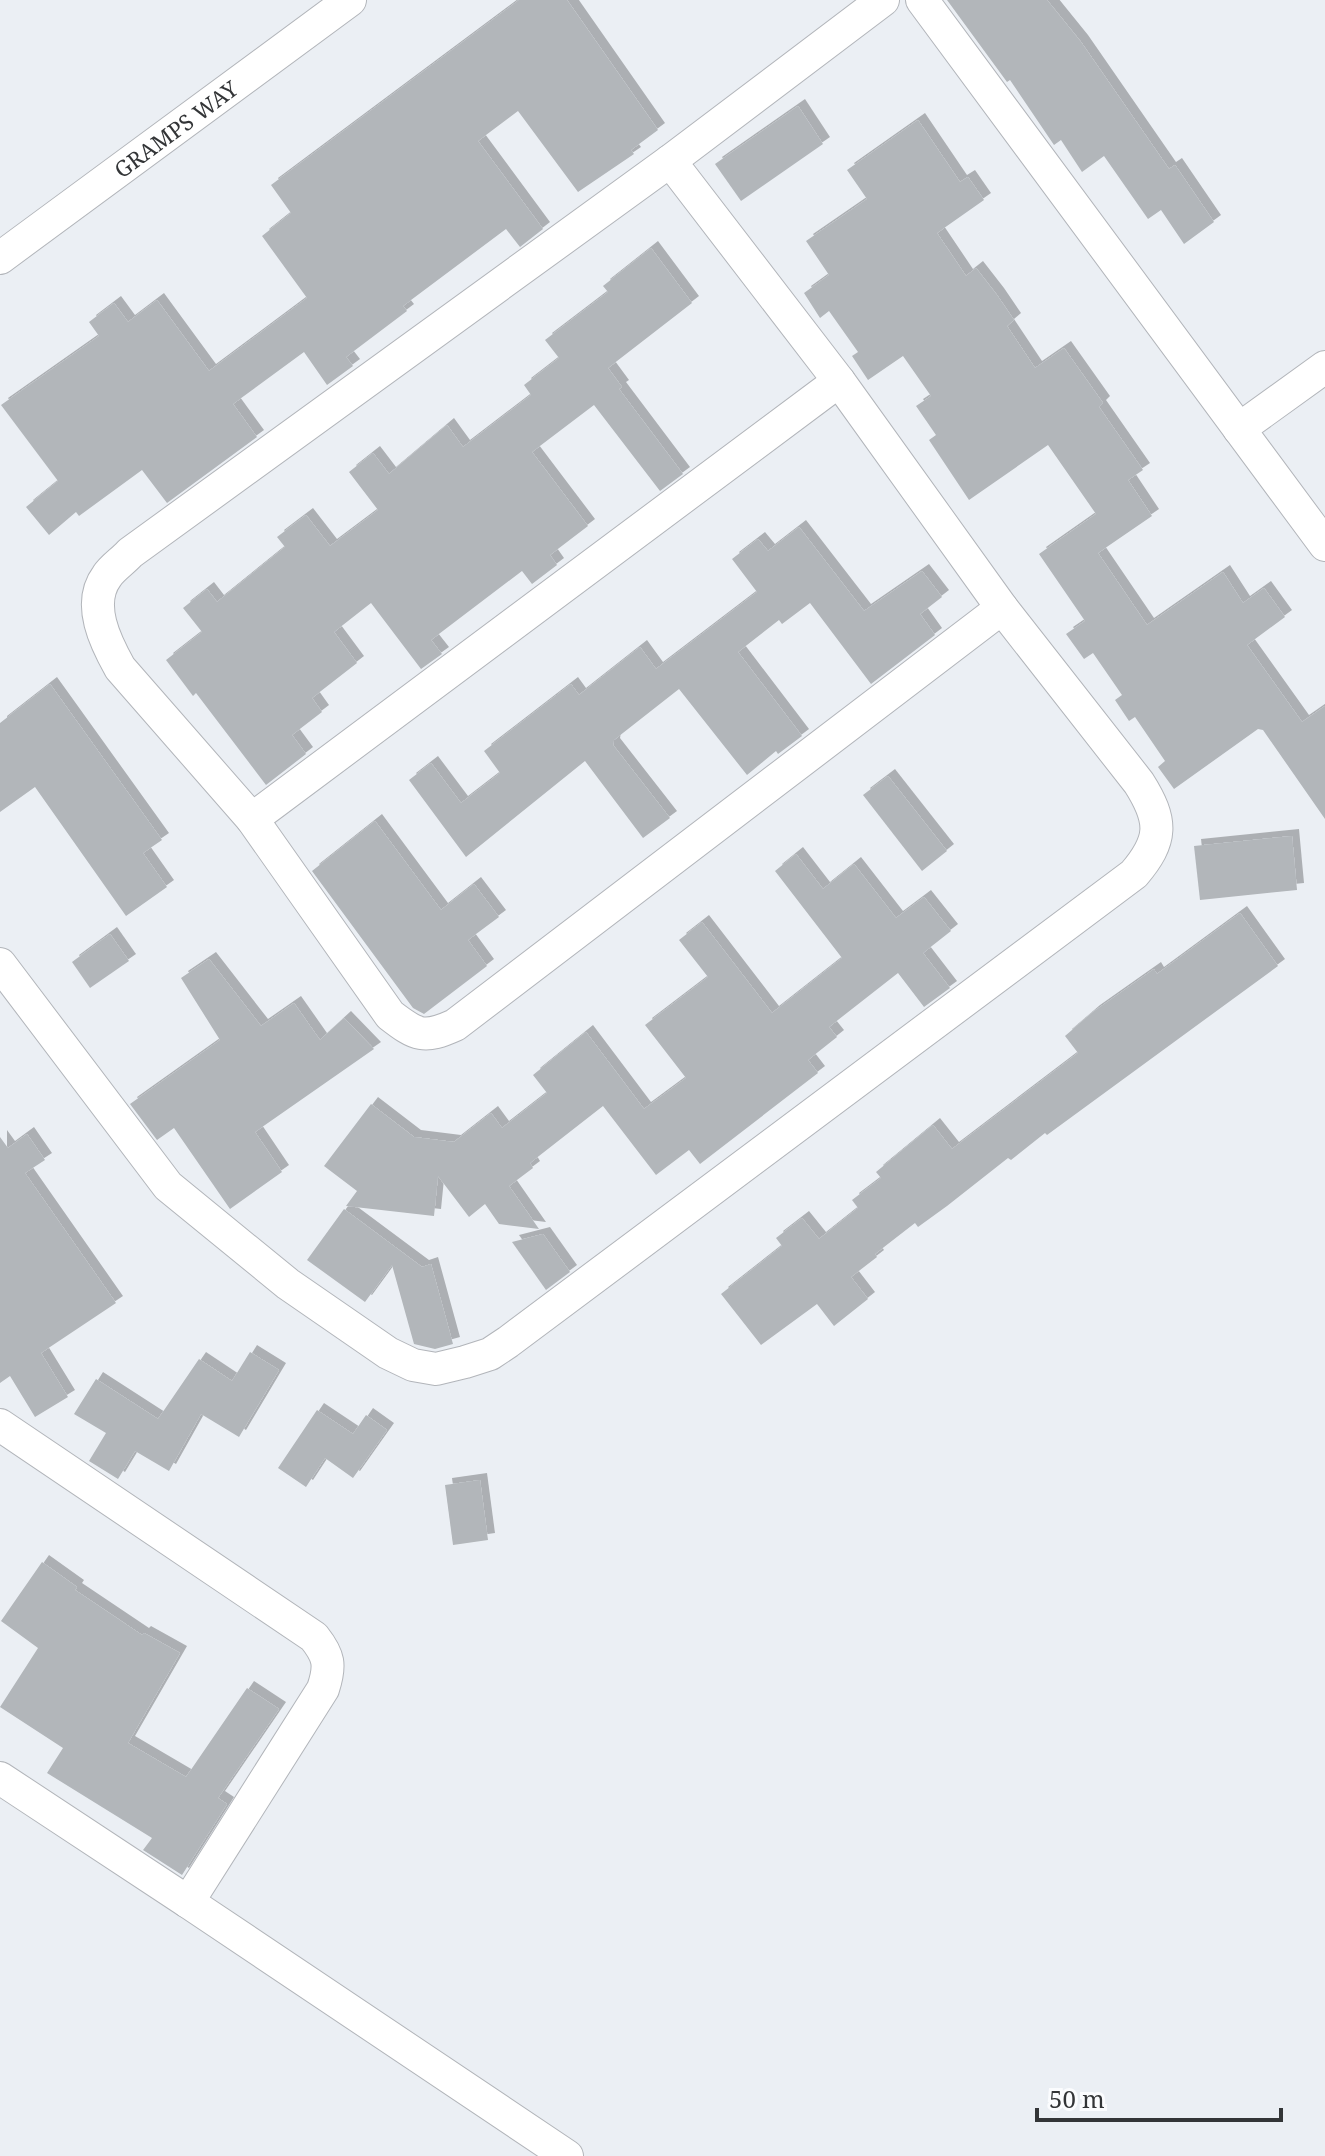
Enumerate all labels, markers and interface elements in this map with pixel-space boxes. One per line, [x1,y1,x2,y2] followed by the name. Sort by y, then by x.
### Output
[108,73,244,184] street label: GRAMPS WAY
[1037,2072,1281,2122] scale bar
[1049,2082,1105,2115] text: 50 m

